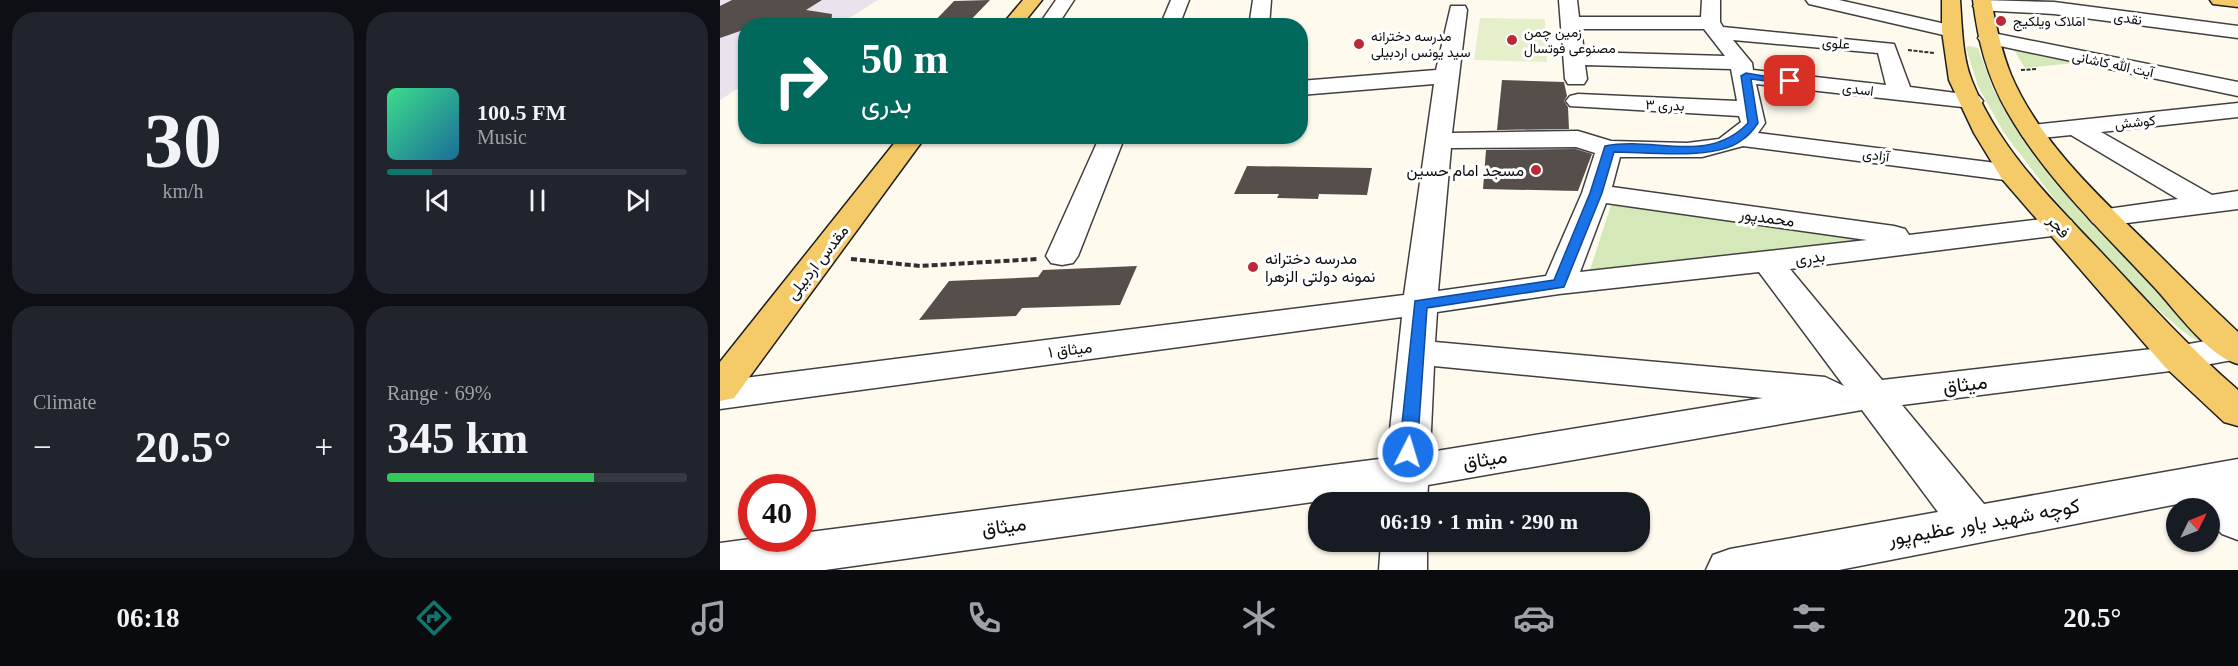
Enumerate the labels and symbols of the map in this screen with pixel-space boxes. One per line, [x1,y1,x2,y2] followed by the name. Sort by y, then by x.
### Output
[2113,9,2143,29] street label: نقدی
[1994,14,2008,28] marker: املاک ویلکیج
[2013,14,2086,32] place label: املاک ویلکیج
[1524,25,1616,58] place label: زمین چمن مصنوعی فوتسال
[1371,29,1471,61] place label: مدرسه دخترانه سید یونس اردبیلی
[1505,33,1519,47] marker: زمین چمن مصنوعی فوتسال
[1821,35,1850,53] street label: علوی
[1352,37,1366,51] marker: مدرسه دخترانه سید یونس اردبیلی
[2071,48,2157,82] street label: آیت الله کاشانی
[1764,55,1815,106] pin
[1841,80,1875,100] street label: اسدی
[1645,97,1685,115] street label: بدری ۳
[2114,113,2156,133] street label: کوشش
[1862,146,1892,166] street label: آزادی
[1406,162,1524,181] place label: مسجد امام حسین
[1529,163,1543,177] marker: مسجد امام حسین
[1737,205,1796,233] street label: محمدپور
[2042,211,2073,242] street label: فجر
[783,222,853,304] street label: مقدس اردبیلی
[1794,247,1826,270] street label: بدری
[1265,250,1375,287] place label: مدرسه دخترانه نمونه دولتی الزهرا
[1246,260,1260,274] marker: مدرسه دخترانه نمونه دولتی الزهرا
[1047,338,1093,362] street label: میثاق ۱
[1941,370,1989,399] street label: میثاق
[1376,420,1440,484] position arrow
[1461,445,1509,474] street label: میثاق
[738,474,816,552] speed limit sign: 40
[1885,494,2082,553] street label: کوچه شهید یاور عظیم‌پور
[2166,498,2220,552] north arrow
[980,512,1028,541] street label: میثاق

